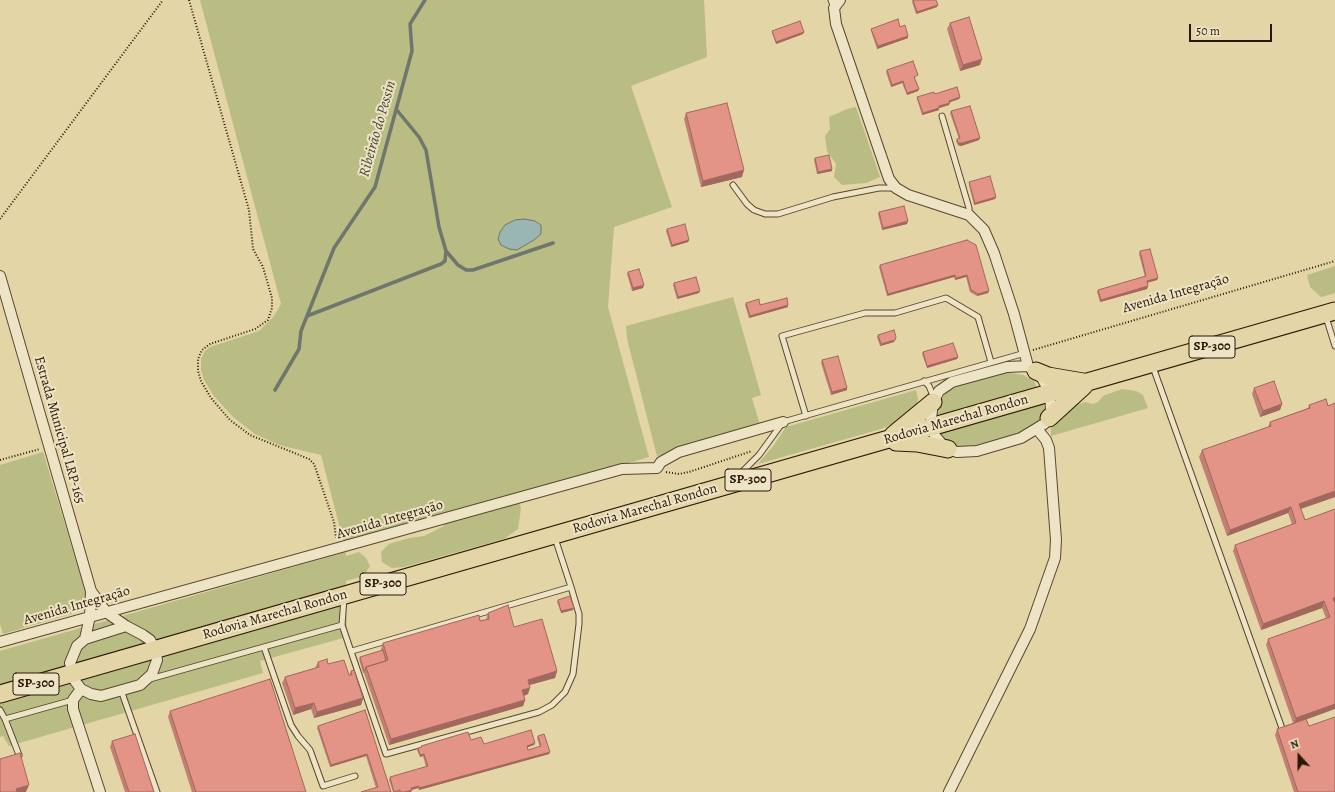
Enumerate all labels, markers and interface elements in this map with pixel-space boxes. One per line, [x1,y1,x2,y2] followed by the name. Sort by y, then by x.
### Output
[1191,16,1274,42] scale bar
[1196,23,1220,39] text: 50 m
[356,79,400,179] water label: Ribeirão do Pessin
[1121,271,1231,317] street label: Avenida Integração
[1189,336,1235,358] road number: SP-300
[30,354,88,506] street label: Estrada Municipal LRP-165
[882,391,1030,449] street label: Rodovia Marechal Rondon
[725,469,771,491] road number: SP-300
[571,480,719,538] street label: Rodovia Marechal Rondon
[335,497,445,543] street label: Avenida Integração
[360,573,406,595] road number: SP-300
[22,583,132,629] street label: Avenida Integração
[201,586,349,644] street label: Rodovia Marechal Rondon
[13,673,59,695] road number: SP-300
[1279,736,1319,776] north arrow
[1288,736,1301,753] text: N

